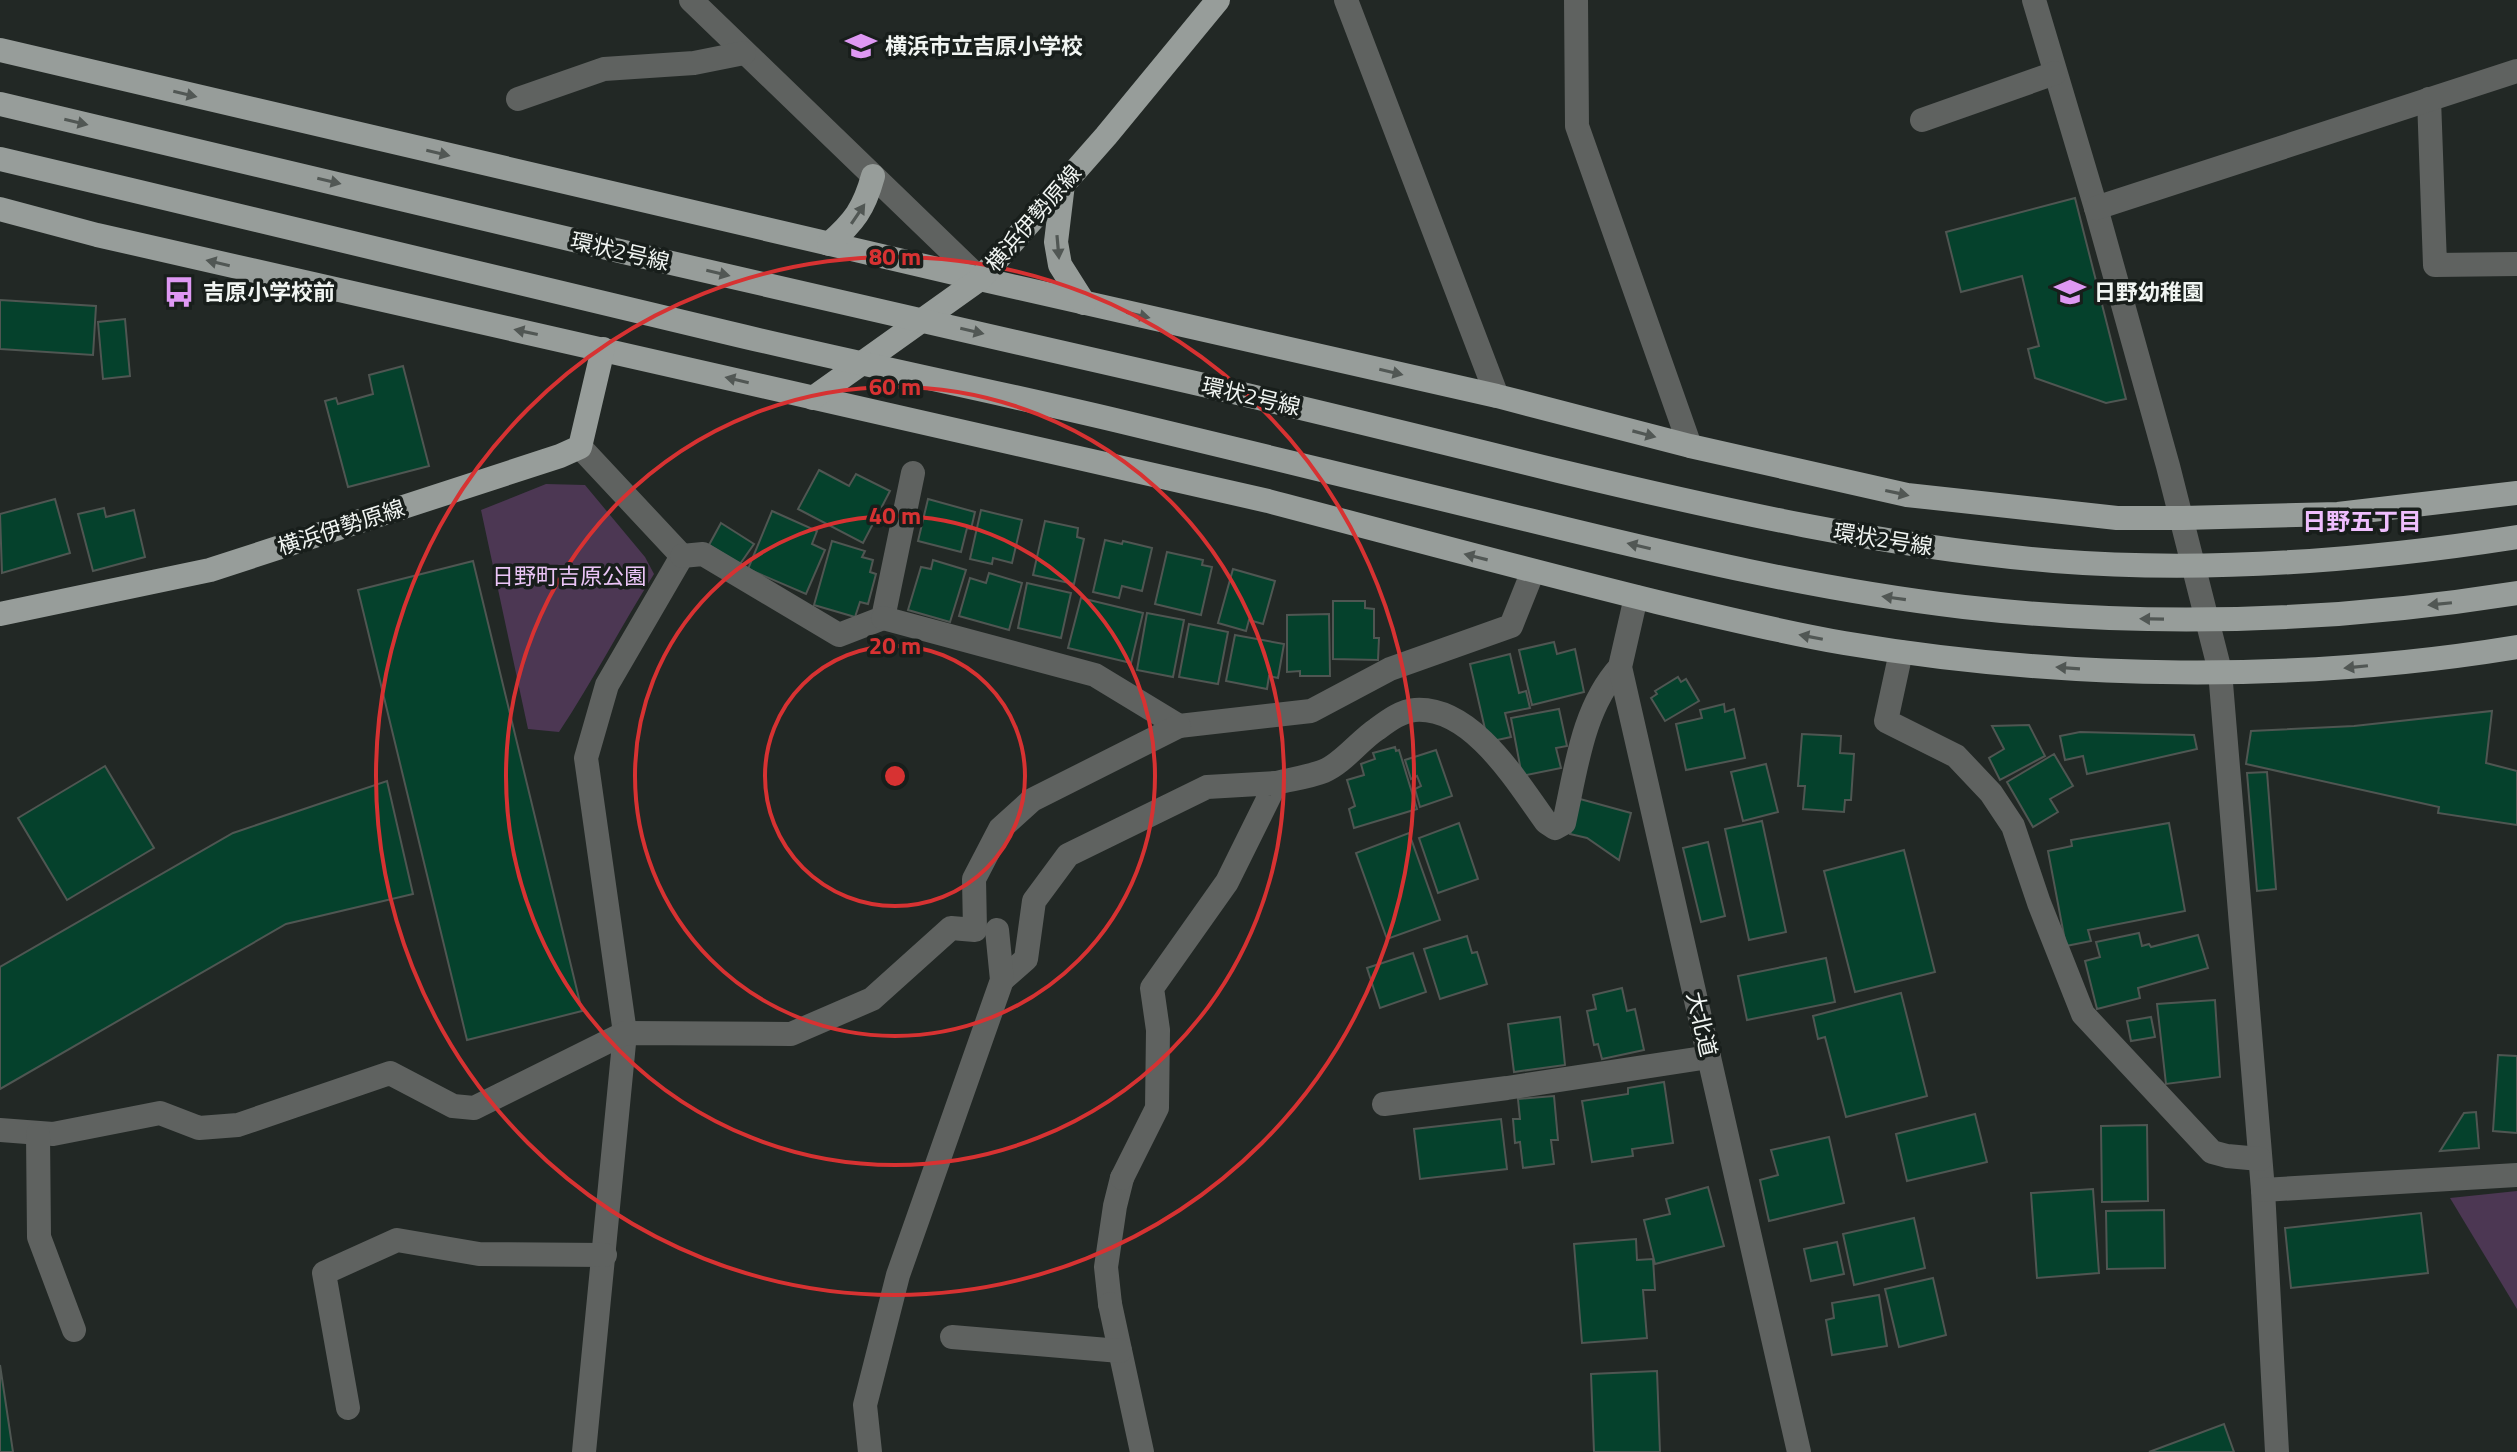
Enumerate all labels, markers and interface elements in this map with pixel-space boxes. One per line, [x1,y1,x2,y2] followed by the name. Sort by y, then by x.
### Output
[844,29,878,63] school or university icon: 横浜市立吉原小学校
[885,29,1083,63] place label: 横浜市立吉原小学校
[173,88,198,101] one-way arrow
[64,116,89,129] one-way arrow
[426,148,451,160] one-way arrow
[977,157,1089,279] street label: 横浜伊勢原線
[317,175,342,188] one-way arrow
[850,204,865,225] one-way arrow
[567,223,673,279] street label: 環状2号線
[1052,235,1065,260] one-way arrow
[869,238,921,274] text: 80 m
[205,256,230,269] one-way arrow
[706,268,731,280] one-way arrow
[162,275,196,309] bus stop icon: 吉原小学校前
[203,275,335,309] place label: 吉原小学校前
[2053,275,2087,309] school or university icon: 日野幼稚園
[2094,275,2204,309] place label: 日野幼稚園
[1125,309,1150,322] one-way arrow
[514,325,539,338] one-way arrow
[959,325,984,338] one-way arrow
[1379,366,1404,379] one-way arrow
[869,368,921,404] text: 60 m
[1198,368,1304,424] street label: 環状2号線
[724,373,749,386] one-way arrow
[1632,428,1657,440] one-way arrow
[1885,487,1910,500] one-way arrow
[273,490,409,564] street label: 横浜伊勢原線
[869,497,921,533] text: 40 m
[2302,503,2422,539] district label: 日野五丁目
[1831,514,1935,564] street label: 環状2号線
[1626,539,1651,552] one-way arrow
[1463,550,1488,563] one-way arrow
[492,559,646,593] park label: 日野町吉原公園
[1881,591,1906,604] one-way arrow
[2427,598,2452,611] one-way arrow
[2139,613,2164,625] one-way arrow
[869,627,921,663] text: 20 m
[1798,630,1823,642] one-way arrow
[2343,660,2368,673] one-way arrow
[2055,661,2080,674] one-way arrow
[881,762,909,790] centre of rings
[1678,988,1726,1060] street label: 大北道

